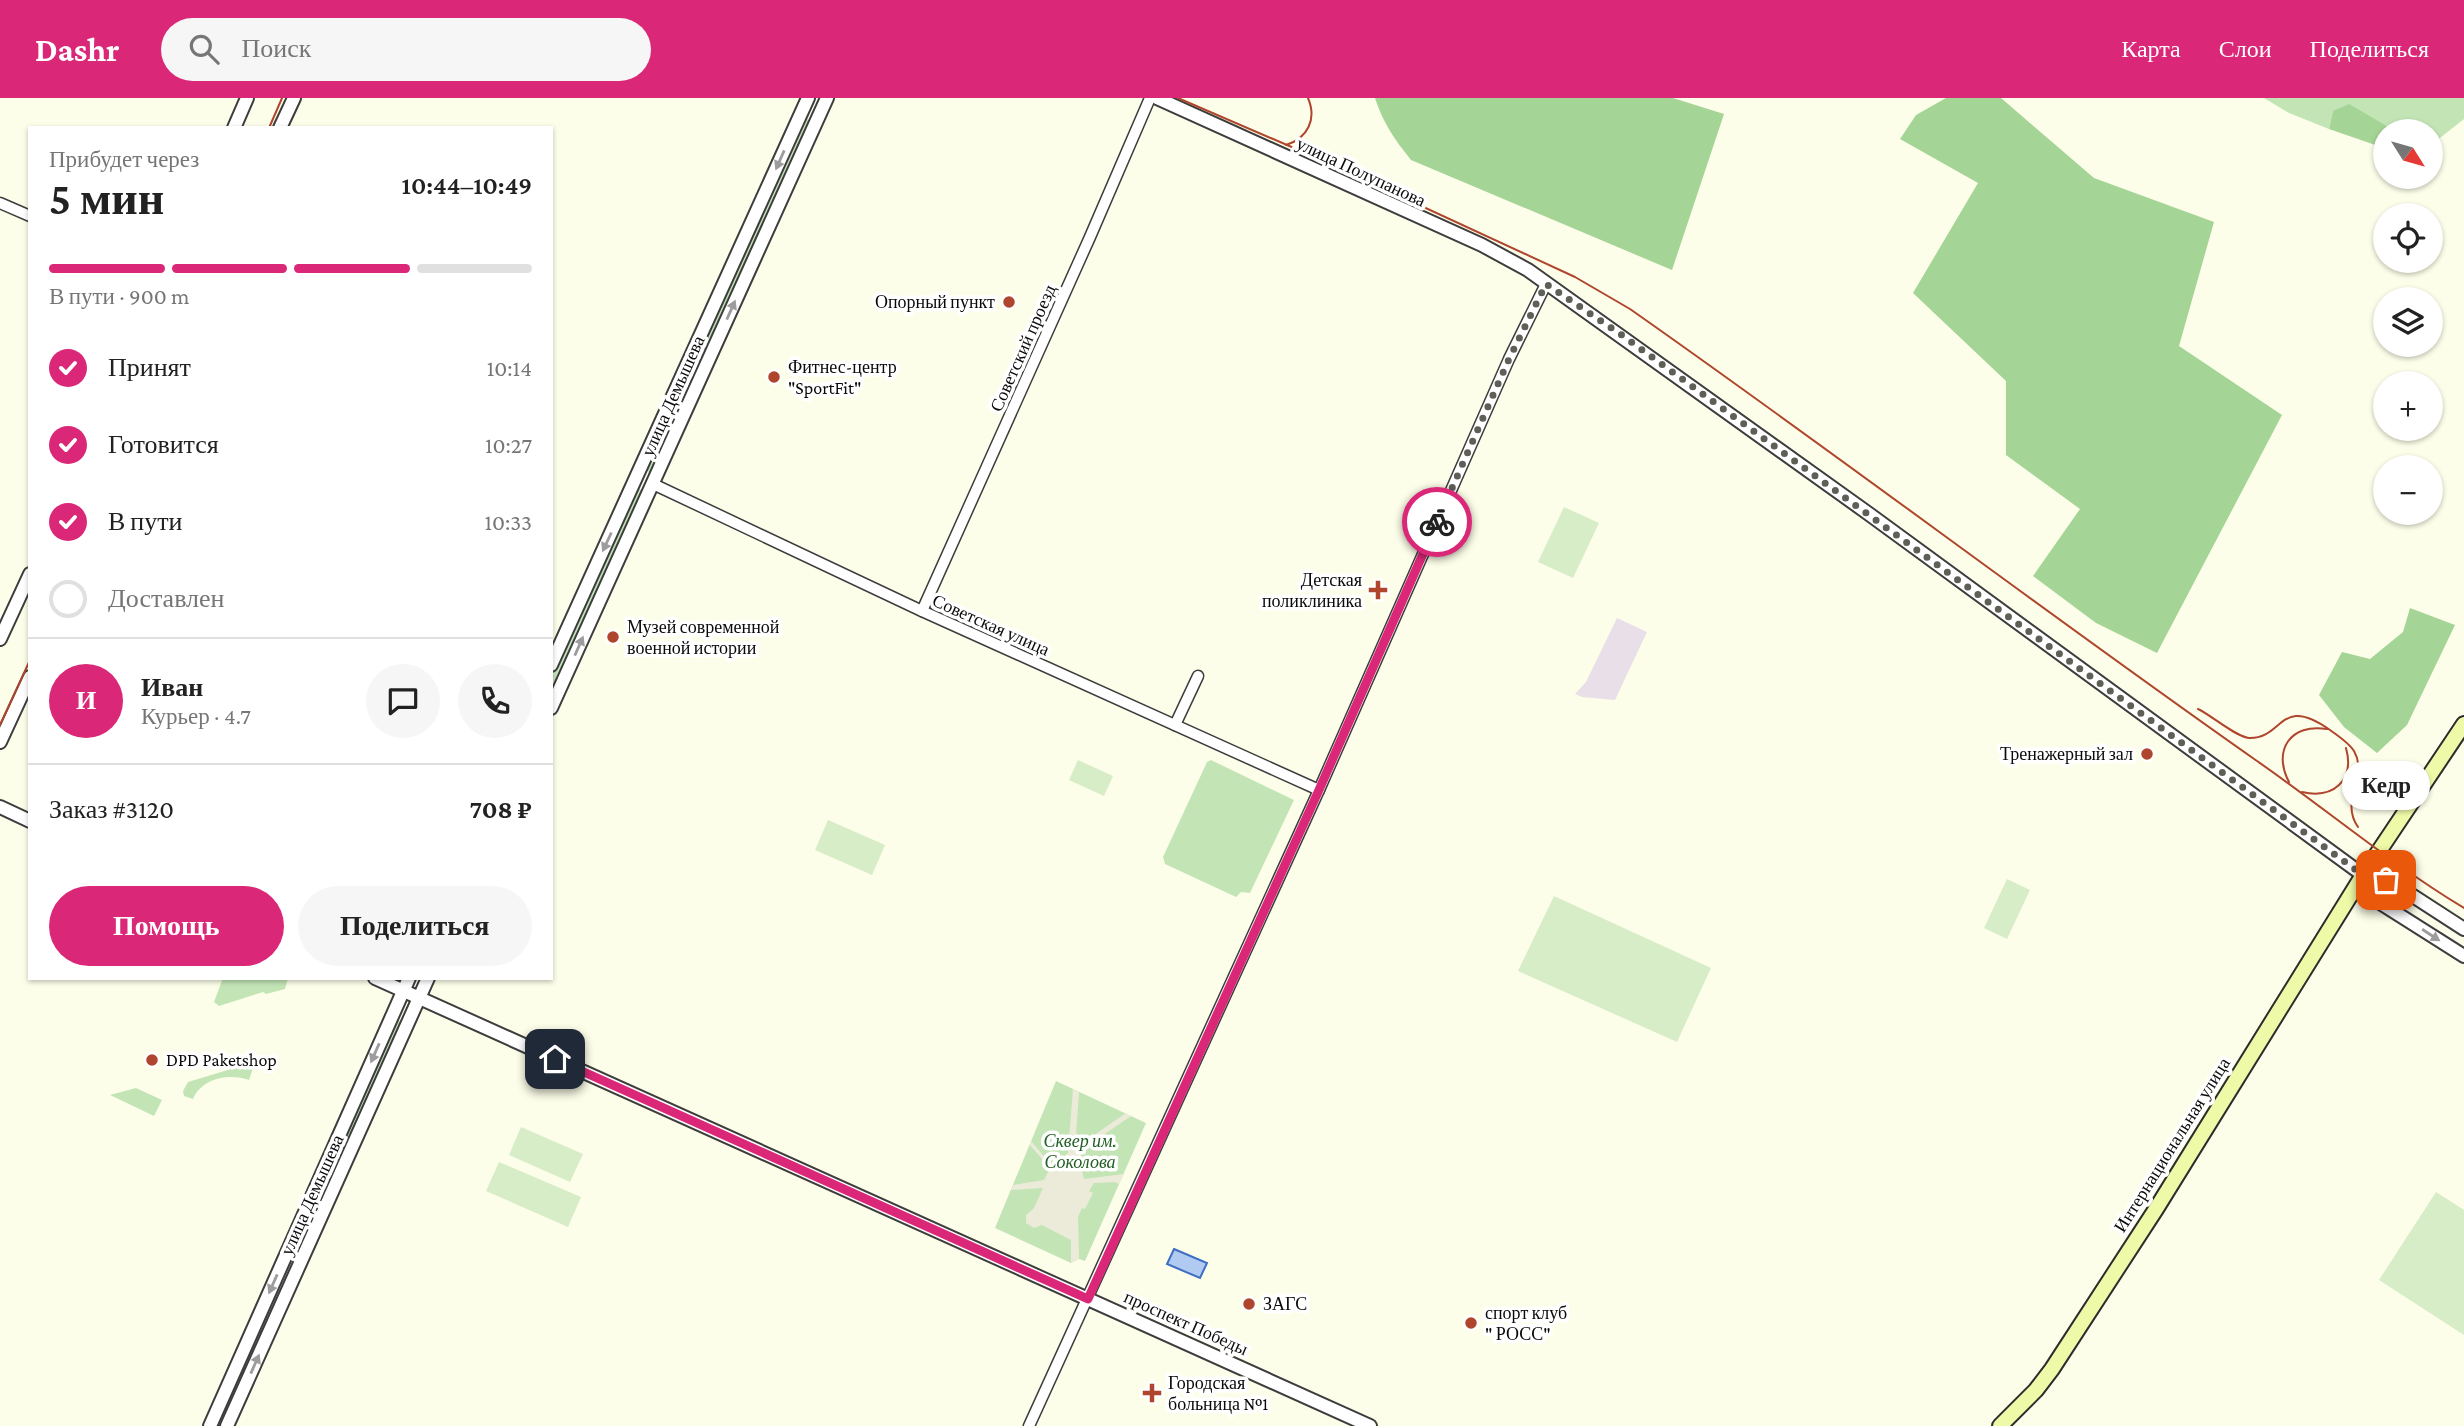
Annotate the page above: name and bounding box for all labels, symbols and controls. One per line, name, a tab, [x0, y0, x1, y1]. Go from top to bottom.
search box	[161, 18, 651, 81]
icon: search	[185, 30, 223, 68]
text: Dashr	[35, 31, 119, 68]
text: Поиск	[241, 34, 311, 63]
text: Карта	[2121, 35, 2181, 62]
text: Слои	[2219, 35, 2272, 62]
text: Поделиться	[2310, 35, 2429, 62]
north arrow	[2373, 119, 2443, 189]
map controls	[2373, 119, 2443, 525]
street label: улица Полупанова	[1293, 133, 1429, 211]
text: Прибудет через	[49, 146, 199, 172]
one-way arrow	[774, 150, 786, 170]
text: 10:44–10:49	[402, 171, 532, 200]
text: 5 мин	[49, 173, 164, 224]
button: locate	[2373, 203, 2443, 273]
street label: Советский проезд	[986, 281, 1060, 415]
text: В пути · 900 m	[49, 283, 189, 309]
button: layers	[2373, 287, 2443, 357]
place label: Опорный пункт	[875, 292, 995, 312]
marker: Опорный пункт	[1001, 294, 1017, 310]
one-way arrow	[725, 300, 736, 320]
street label: улица Демышева	[637, 333, 709, 459]
icon: check	[49, 349, 87, 387]
text: Принят	[108, 353, 191, 382]
text: 10:14	[487, 355, 532, 381]
place label: Фитнес-центр "SportFit"	[788, 357, 897, 398]
marker: Фитнес-центр "SportFit"	[766, 369, 782, 385]
button: +	[2373, 371, 2443, 441]
icon: check	[49, 426, 87, 464]
text: Готовится	[108, 430, 219, 459]
text: 10:27	[485, 432, 532, 458]
button: −	[2373, 455, 2443, 525]
courier	[1402, 487, 1472, 557]
icon: check	[49, 503, 87, 541]
icon: bike	[1418, 503, 1456, 541]
text: В пути	[108, 507, 182, 536]
text: 10:33	[484, 509, 532, 535]
one-way arrow	[601, 532, 613, 552]
place label: Детская поликлиника	[1262, 570, 1362, 611]
marker: Детская поликлиника	[1368, 580, 1388, 600]
text: Доставлен	[108, 584, 225, 613]
street label: Советская улица	[929, 590, 1053, 660]
place label: Музей современной военной истории	[627, 617, 780, 658]
marker: Музей современной военной истории	[605, 629, 621, 645]
one-way arrow	[574, 636, 585, 656]
button: chat	[366, 664, 440, 738]
button: phone	[458, 664, 532, 738]
text: Иван	[141, 673, 203, 702]
text: И	[76, 686, 96, 715]
text: Курьер · 4.7	[141, 703, 251, 729]
place label: Тренажерный зал	[2000, 744, 2133, 764]
marker: Тренажерный зал	[2139, 746, 2155, 762]
callout: Кедр	[2342, 761, 2430, 810]
text: Кедр	[2361, 772, 2411, 798]
text: Заказ #3120	[49, 795, 174, 824]
text: 708 ₽	[469, 795, 532, 824]
pin	[2356, 850, 2416, 910]
icon: bag	[2367, 861, 2405, 899]
button: Помощь	[49, 886, 284, 966]
button: Поделиться	[298, 886, 532, 966]
one-way arrow	[2421, 928, 2441, 941]
pin	[525, 1029, 585, 1089]
icon: home	[536, 1040, 574, 1078]
one-way arrow	[369, 1043, 381, 1063]
place label: DPD Paketshop	[166, 1050, 277, 1070]
marker: DPD Paketshop	[144, 1052, 160, 1068]
street label: Интернациональная улица	[2110, 1054, 2234, 1236]
park label: Сквер им. Соколова	[1043, 1131, 1117, 1172]
street label: улица Демышева	[276, 1132, 348, 1258]
one-way arrow	[267, 1273, 278, 1294]
street label: проспект Победы	[1121, 1287, 1251, 1359]
place label: ЗАГС	[1263, 1294, 1307, 1314]
marker: ЗАГС	[1241, 1296, 1257, 1312]
place label: спорт клуб " РОСС"	[1485, 1303, 1567, 1344]
marker: спорт клуб " РОСС"	[1463, 1315, 1479, 1331]
one-way arrow	[250, 1353, 261, 1374]
place label: Городская больница №1	[1168, 1373, 1268, 1414]
marker: Городская больница №1	[1142, 1383, 1162, 1403]

